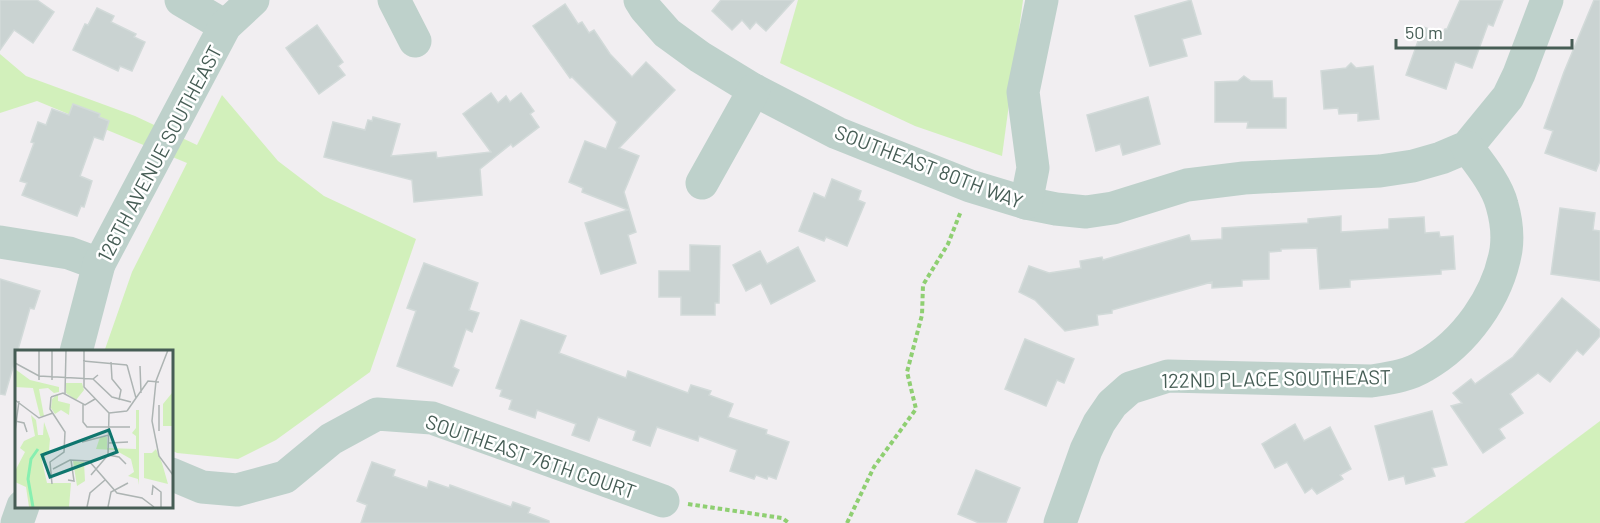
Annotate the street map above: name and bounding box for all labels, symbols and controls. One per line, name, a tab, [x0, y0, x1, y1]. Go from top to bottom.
scale bar	[1396, 12, 1572, 50]
text: 50 m	[1405, 21, 1443, 43]
street label: 126TH AVENUE SOUTHEAST	[92, 41, 226, 265]
street label: SOUTHEAST 80TH WAY	[832, 119, 1026, 213]
inset map	[15, 350, 172, 508]
street label: 122ND PLACE SOUTHEAST	[1161, 364, 1391, 392]
street label: SOUTHEAST 76TH COURT	[423, 409, 639, 503]

